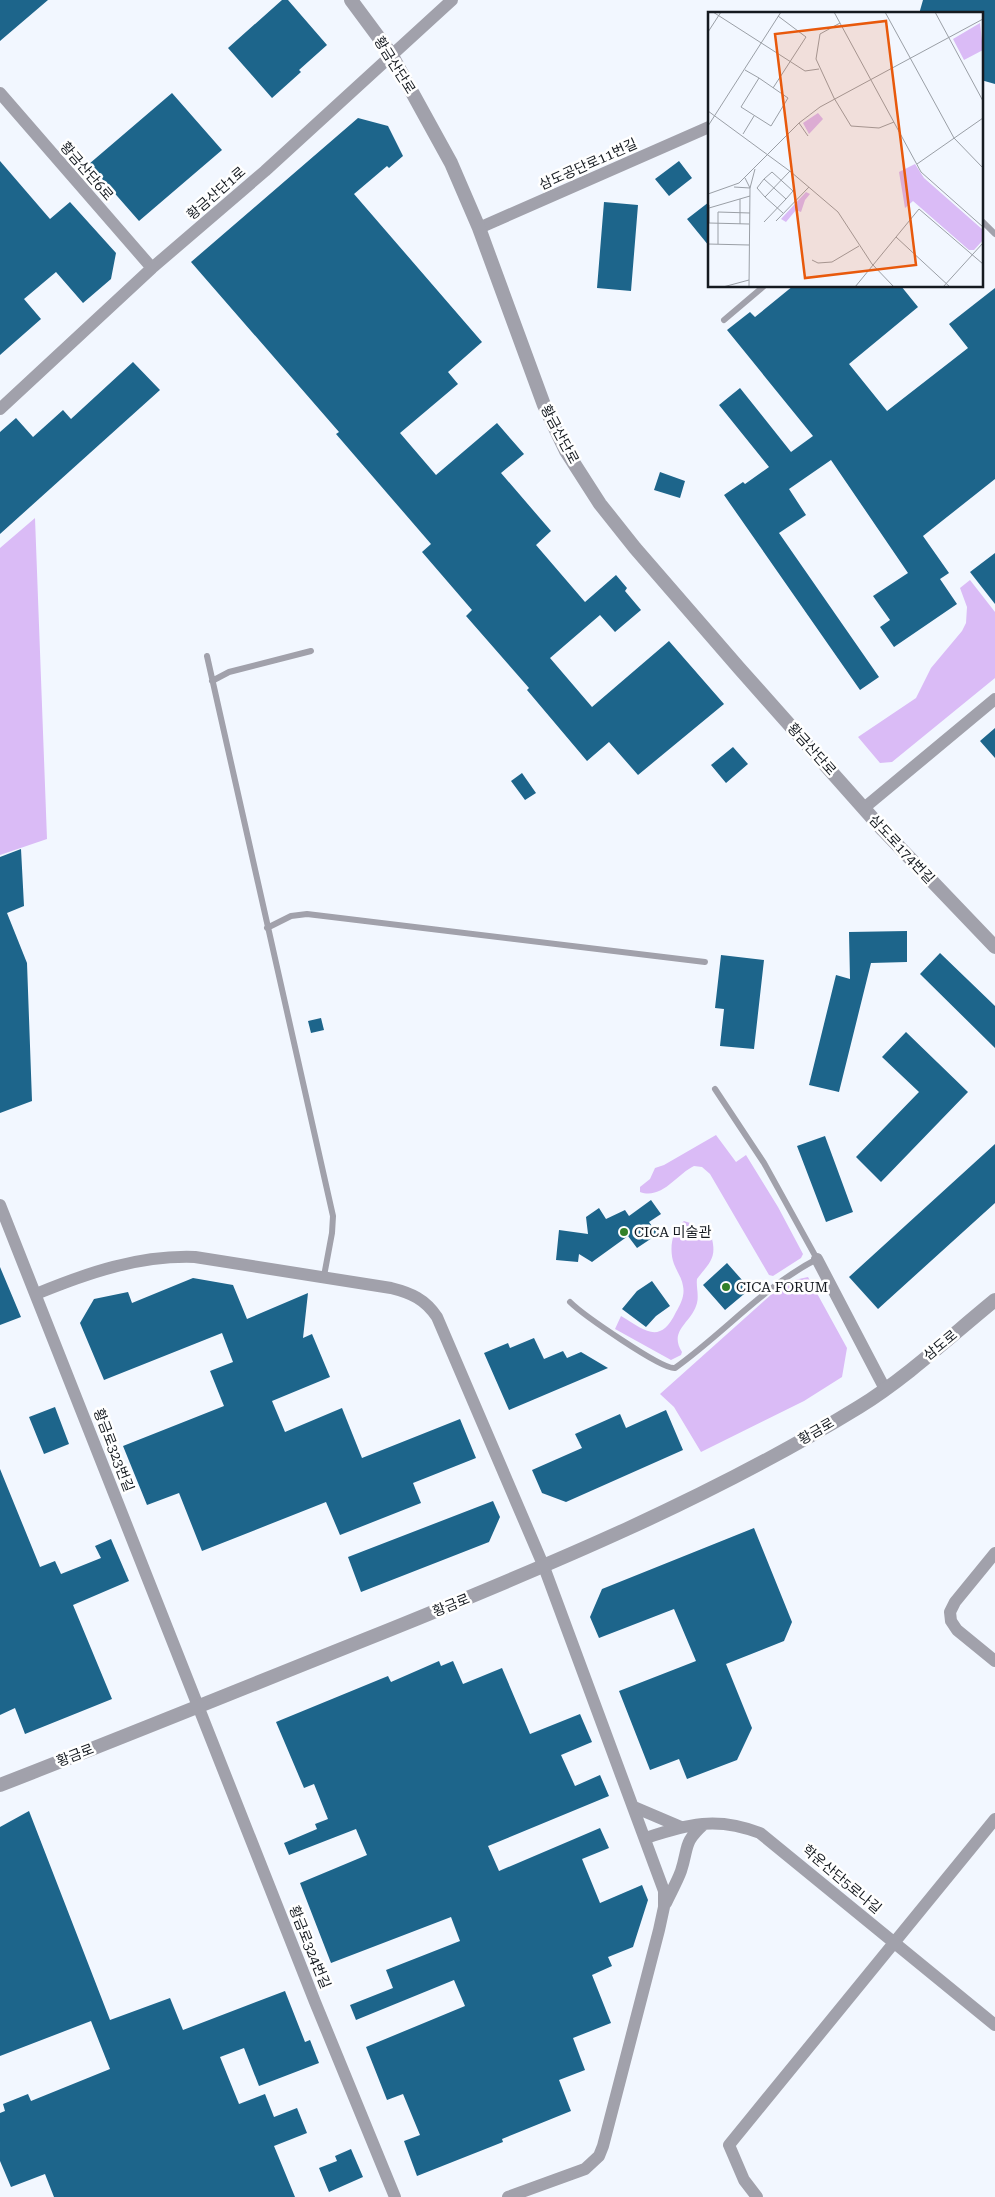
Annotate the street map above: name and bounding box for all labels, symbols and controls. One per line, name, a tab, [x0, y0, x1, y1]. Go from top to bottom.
inset map	[708, 12, 982, 288]
street label: 황금산단로	[371, 33, 419, 97]
street label: 삼도공단로11번길	[536, 135, 640, 193]
street label: 황금산단6로	[57, 138, 117, 204]
street label: 황금산단1로	[183, 163, 249, 223]
street label: 황금산단로	[538, 402, 582, 466]
street label: 황금산단로	[785, 720, 840, 778]
street label: 삼도로174번길	[866, 811, 938, 887]
place label: CICA 미술관	[634, 1224, 711, 1240]
marker: CICA 미술관	[618, 1226, 630, 1238]
place label: CICA FORUM	[736, 1279, 828, 1295]
marker: CICA FORUM	[720, 1281, 732, 1293]
street label: 삼도로	[920, 1327, 960, 1363]
street label: 황금로323번길	[91, 1406, 137, 1494]
street label: 황금로	[795, 1414, 837, 1448]
street label: 황금로	[430, 1590, 472, 1620]
street label: 황금로	[54, 1741, 96, 1769]
street label: 학운산단5로나길	[799, 1841, 885, 1917]
street label: 황금로324번길	[286, 1903, 334, 1991]

